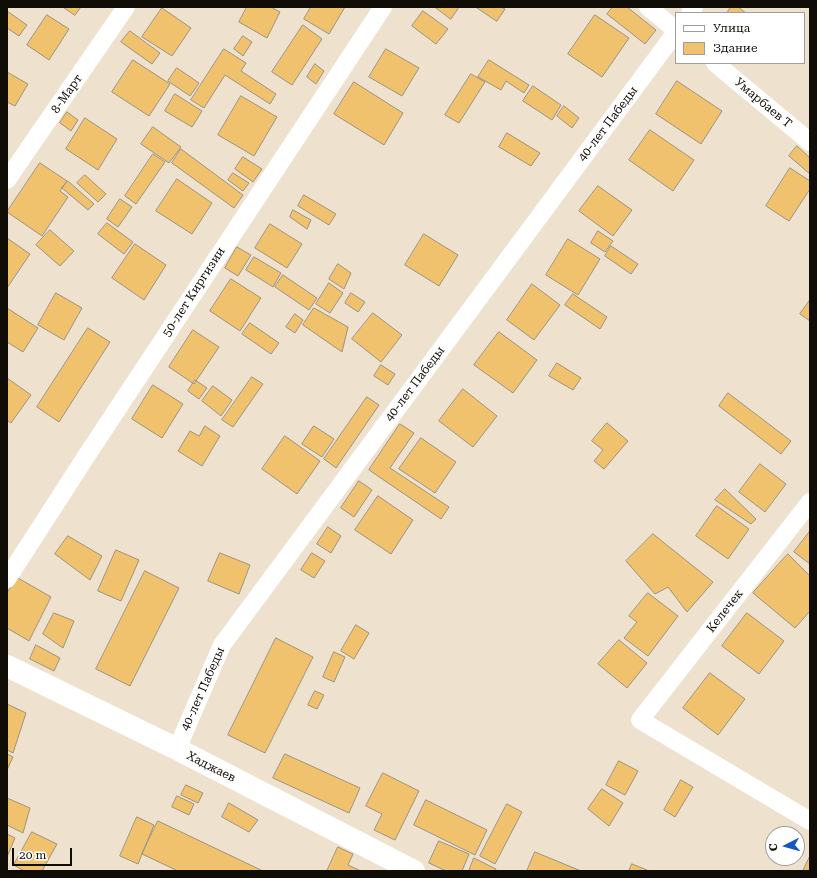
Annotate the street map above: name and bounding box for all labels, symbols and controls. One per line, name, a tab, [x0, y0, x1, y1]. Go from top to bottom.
legend	[675, 12, 805, 64]
text: Улица	[713, 21, 750, 35]
text: Здание	[713, 41, 757, 55]
street label: 8-Март	[48, 72, 86, 116]
street label: Умарбаев Т	[732, 75, 794, 131]
street label: 40-лет Пабеды	[575, 84, 641, 164]
street label: 50-лет Киргизии	[160, 245, 228, 339]
street label: 40-лет Пабеды	[382, 344, 448, 424]
street label: Келечек	[704, 587, 746, 635]
street label: 40-лет Пабеды	[178, 645, 228, 733]
street label: Хаджаев	[184, 748, 238, 786]
north arrow	[765, 826, 805, 866]
scale bar	[14, 840, 74, 866]
text: С	[767, 843, 780, 852]
text: 20 m	[19, 848, 46, 862]

